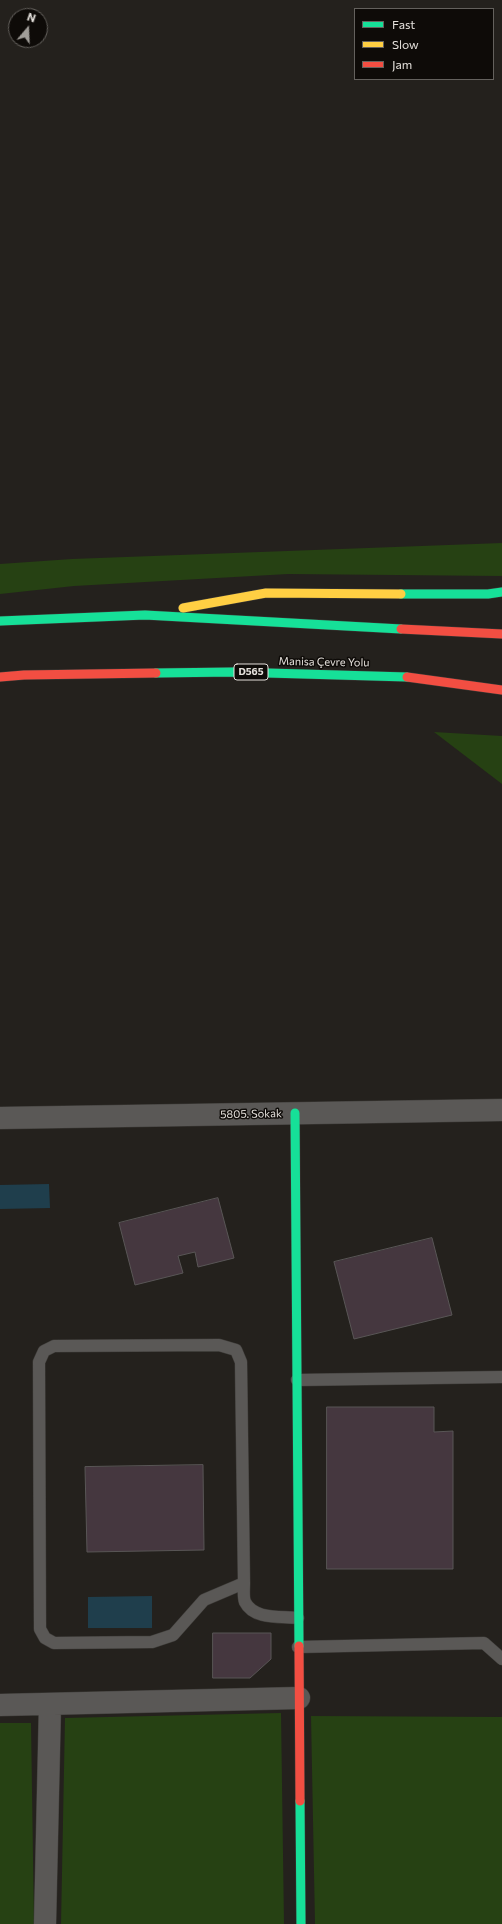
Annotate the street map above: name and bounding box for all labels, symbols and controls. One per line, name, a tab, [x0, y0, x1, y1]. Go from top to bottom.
north arrow	[8, 8, 48, 48]
legend	[354, 8, 494, 80]
text: N	[26, 10, 38, 25]
text: Fast	[392, 17, 415, 31]
text: Slow	[392, 37, 419, 51]
text: Jam	[392, 57, 412, 71]
street label: Manisa Çevre Yolu	[278, 655, 370, 669]
road number: D565	[234, 664, 268, 680]
street label: 5805. Sokak	[220, 1107, 282, 1121]

